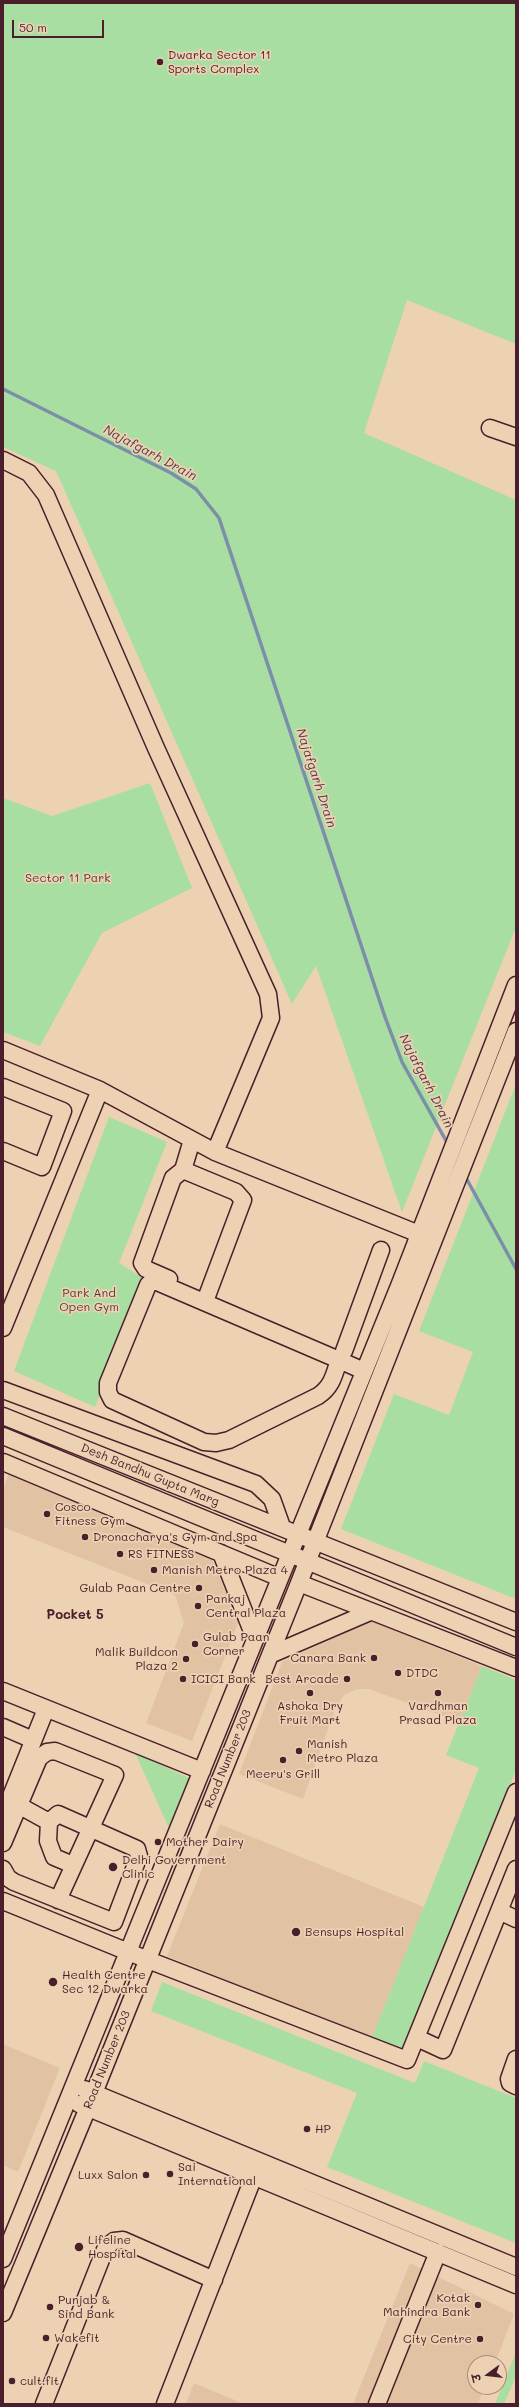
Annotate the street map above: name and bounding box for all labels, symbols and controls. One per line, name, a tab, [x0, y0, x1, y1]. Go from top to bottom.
scale bar	[14, 12, 106, 38]
text: 50 m	[19, 19, 47, 35]
place label: Dwarka Sector 11 Sports Complex	[168, 48, 271, 76]
marker: Dwarka Sector 11 Sports Complex	[155, 57, 165, 67]
water label: Najafgarh Drain	[101, 422, 199, 484]
water label: Najafgarh Drain	[293, 726, 339, 830]
park label: Sector 11 Park	[25, 871, 111, 885]
water label: Najafgarh Drain	[396, 1031, 456, 1131]
park label: Park And Open Gym	[59, 1286, 119, 1314]
street label: Desh Bandhu Gupta Marg	[79, 1441, 221, 1509]
place label: Cosco Fitness Gym	[55, 1500, 125, 1528]
marker: Cosco Fitness Gym	[42, 1509, 52, 1519]
place label: Dronacharya's Gym and Spa	[93, 1530, 258, 1544]
marker: Dronacharya's Gym and Spa	[80, 1532, 90, 1542]
place label: RS FITNESS	[128, 1547, 194, 1561]
marker: RS FITNESS	[115, 1549, 125, 1559]
place label: Manish Metro Plaza 4	[162, 1563, 288, 1577]
marker: Manish Metro Plaza 4	[149, 1565, 159, 1575]
place label: Gulab Paan Centre	[79, 1581, 191, 1595]
marker: Gulab Paan Centre	[194, 1583, 204, 1593]
place label: Pankaj Central Plaza	[206, 1592, 286, 1620]
marker: Pankaj Central Plaza	[193, 1601, 203, 1611]
district label: Pocket 5	[46, 1607, 104, 1623]
place label: Gulab Paan Corner	[203, 1630, 269, 1658]
marker: Gulab Paan Corner	[190, 1639, 200, 1649]
place label: Malik Buildcon Plaza 2	[95, 1645, 178, 1673]
place label: Canara Bank	[291, 1651, 366, 1665]
marker: Canara Bank	[369, 1653, 379, 1663]
marker: Malik Buildcon Plaza 2	[181, 1654, 191, 1664]
place label: DTDC	[406, 1666, 438, 1680]
marker: DTDC	[393, 1668, 403, 1678]
place label: ICICI Bank	[191, 1672, 256, 1686]
place label: Best Arcade	[265, 1672, 339, 1686]
marker: ICICI Bank	[178, 1674, 188, 1684]
marker: Best Arcade	[342, 1674, 352, 1684]
marker: Ashoka Dry Fruit Mart	[305, 1688, 315, 1698]
marker: Vardhman Prasad Plaza	[433, 1688, 443, 1698]
place label: Ashoka Dry Fruit Mart	[277, 1699, 343, 1727]
place label: Vardhman Prasad Plaza	[399, 1699, 477, 1727]
street label: Road Number 203	[202, 1708, 254, 1810]
place label: Manish Metro Plaza	[307, 1737, 378, 1765]
marker: Manish Metro Plaza	[294, 1746, 304, 1756]
marker: Meeru's Grill	[278, 1755, 288, 1765]
place label: Meeru's Grill	[246, 1767, 320, 1781]
place label: Mother Dairy	[166, 1835, 244, 1849]
marker: Mother Dairy	[153, 1837, 163, 1847]
place label: Delhi Government Clinic	[122, 1853, 226, 1881]
marker: Delhi Government Clinic	[107, 1861, 119, 1873]
place label: Bensups Hospital	[305, 1925, 404, 1939]
marker: Bensups Hospital	[290, 1926, 302, 1938]
place label: Health Centre Sec 12 Dwarka	[62, 1968, 148, 1996]
marker: Health Centre Sec 12 Dwarka	[47, 1976, 59, 1988]
street label: Road Number 203	[81, 2009, 133, 2111]
place label: HP	[315, 2122, 331, 2136]
marker: HP	[302, 2124, 312, 2134]
place label: Sai International	[178, 2160, 256, 2188]
place label: Luxx Salon	[78, 2168, 138, 2182]
marker: Sai International	[165, 2169, 175, 2179]
marker: Luxx Salon	[141, 2170, 151, 2180]
place label: Lifeline Hospital	[88, 2233, 136, 2261]
marker: Lifeline Hospital	[73, 2241, 85, 2253]
place label: Kotak Mahindra Bank	[383, 2291, 470, 2319]
place label: Punjab & Sind Bank	[58, 2293, 114, 2321]
marker: Kotak Mahindra Bank	[473, 2300, 483, 2310]
marker: Punjab & Sind Bank	[45, 2302, 55, 2312]
place label: Wakefit	[54, 2331, 99, 2345]
place label: City Centre	[403, 2332, 472, 2346]
marker: Wakefit	[41, 2333, 51, 2343]
marker: City Centre	[475, 2334, 485, 2344]
north arrow	[467, 2355, 507, 2395]
text: उ	[468, 2373, 484, 2383]
place label: cult.fit	[20, 2374, 59, 2388]
marker: cult.fit	[7, 2376, 17, 2386]

